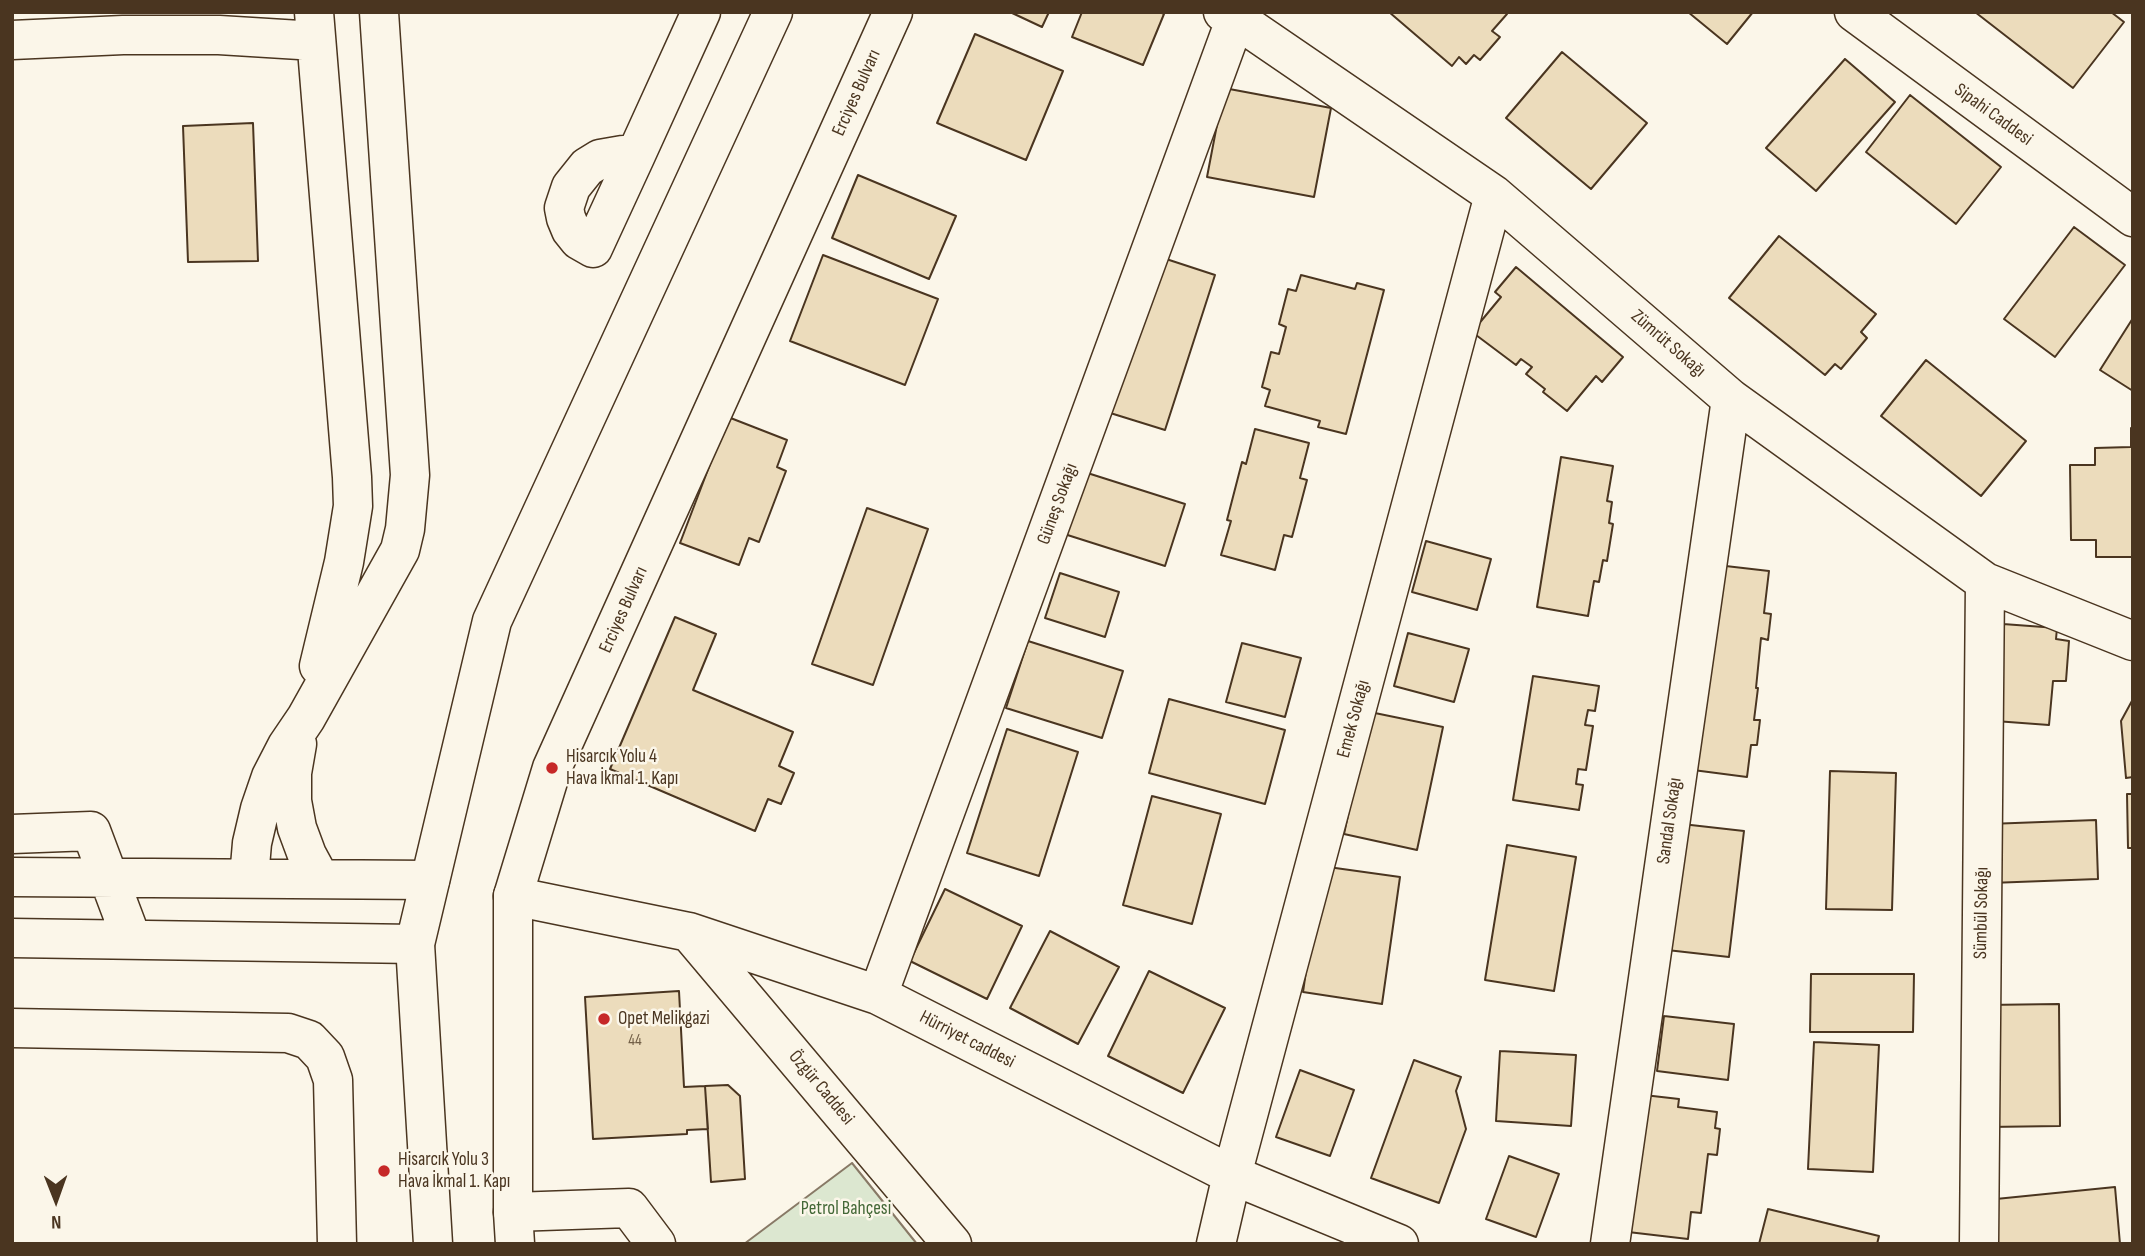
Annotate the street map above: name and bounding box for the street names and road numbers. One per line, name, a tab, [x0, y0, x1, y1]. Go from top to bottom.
street label: Erciyes Bulvarı	[828, 46, 886, 140]
street label: Sipahi Caddesi	[1949, 79, 2037, 151]
street label: Zümrüt Sokağı	[1626, 305, 1710, 383]
street label: Güneş Sokağı	[1033, 460, 1083, 548]
street label: Erciyes Bulvarı	[595, 563, 653, 657]
street label: Emek Sokağı	[1333, 678, 1375, 760]
street label: Sandal Sokağı	[1653, 776, 1687, 866]
street label: Sümbül Sokağı	[1970, 867, 1994, 959]
street label: Hürriyet caddesi	[915, 1006, 1019, 1074]
street label: Özgür Caddesi	[783, 1046, 859, 1130]

